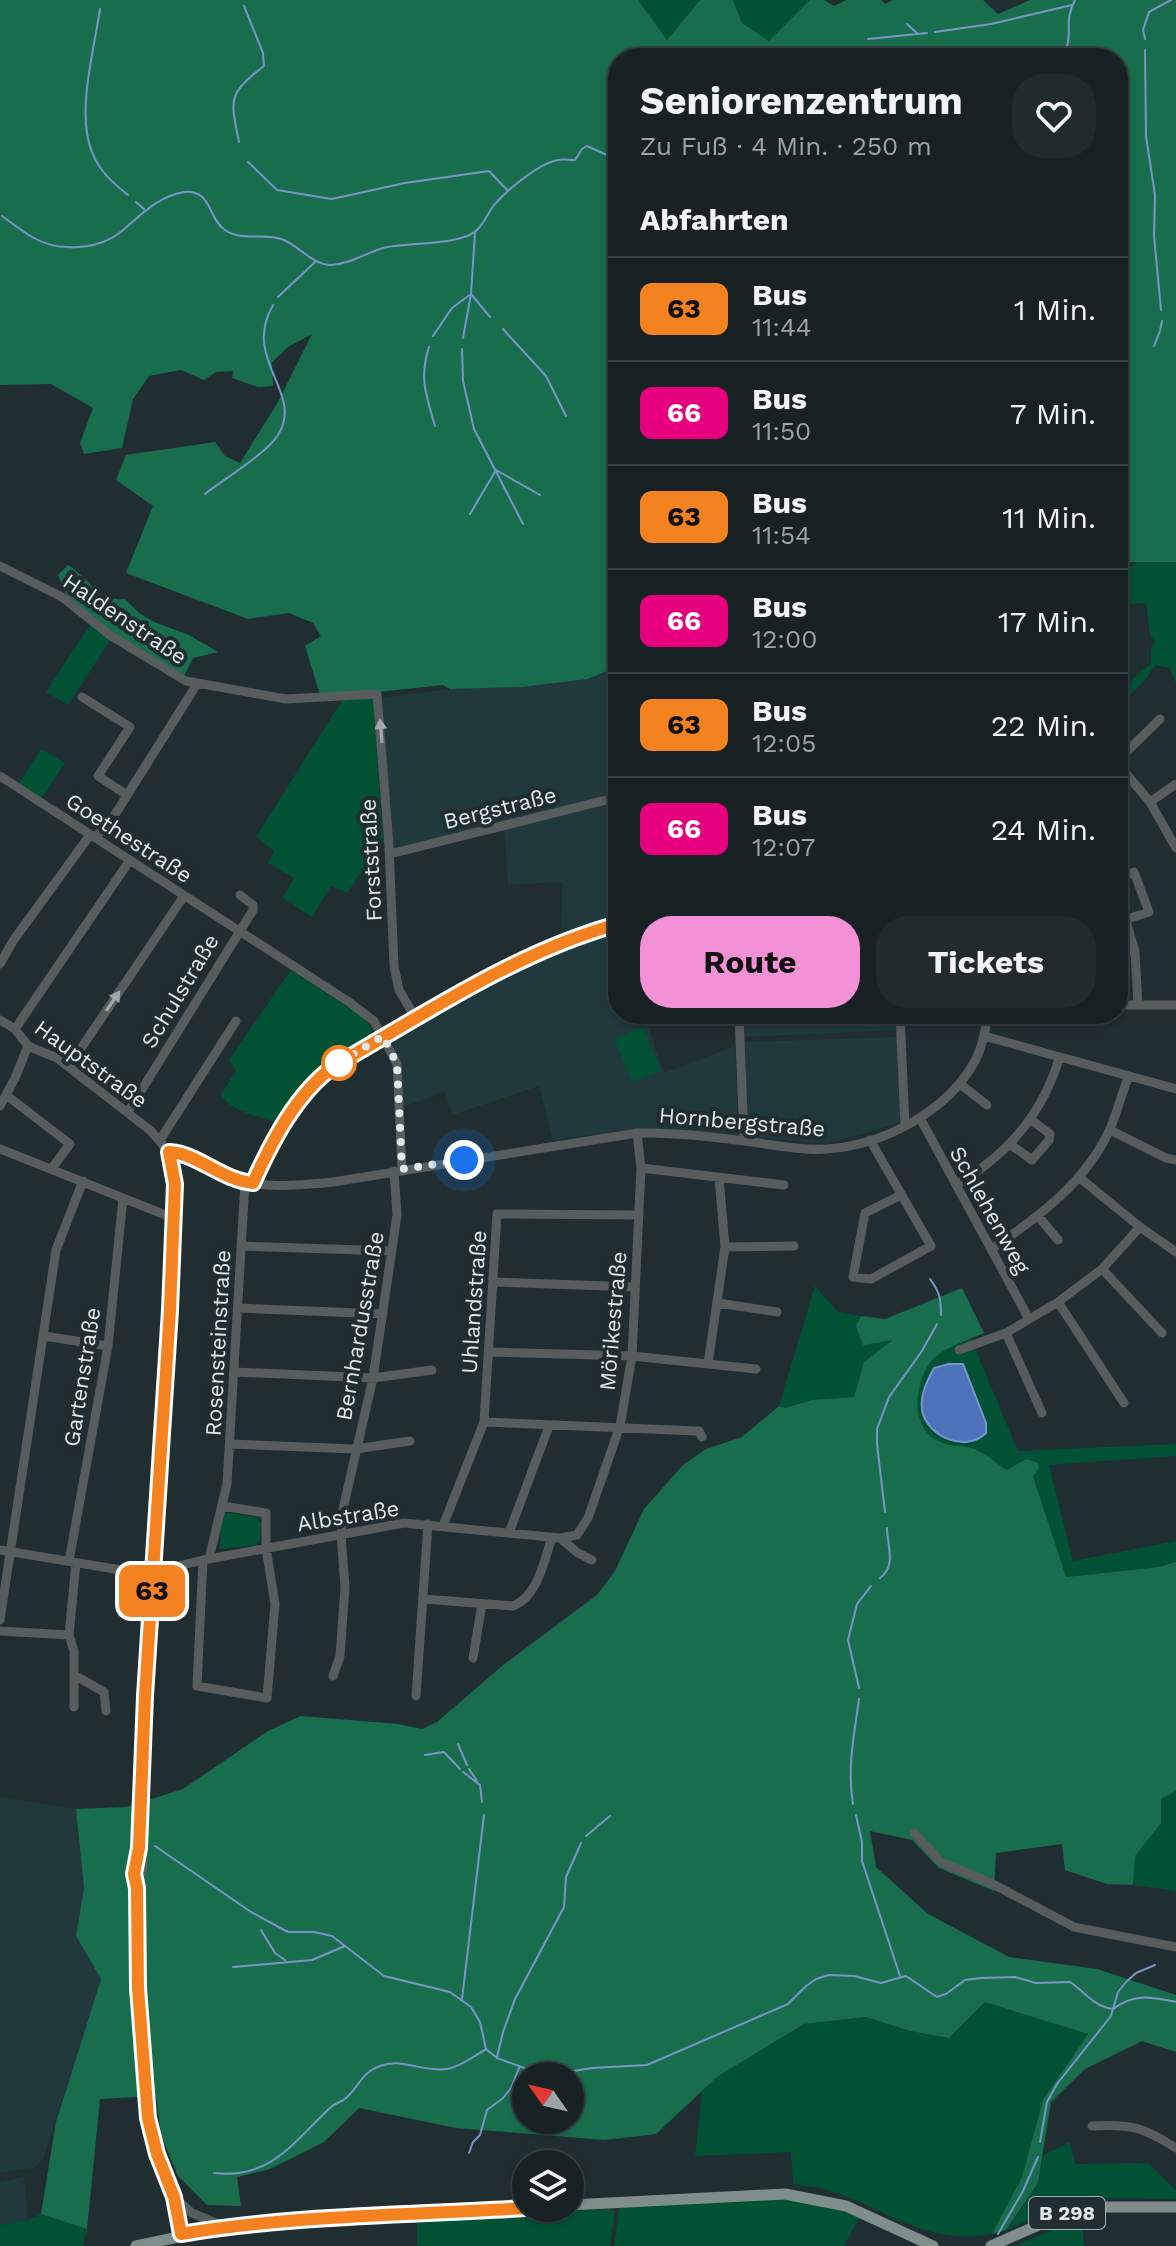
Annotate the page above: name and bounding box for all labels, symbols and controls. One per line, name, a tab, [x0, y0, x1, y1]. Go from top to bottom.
button: heart	[1012, 74, 1096, 158]
text: Seniorenzentrum	[640, 79, 963, 123]
text: Zu Fuß · 4 Min. · 250 m	[640, 131, 932, 161]
text: Abfahrten	[640, 202, 789, 237]
text: Bus	[752, 277, 807, 312]
text: 63	[667, 292, 701, 325]
text: 1 Min.	[1014, 292, 1096, 327]
text: 11:44	[752, 312, 812, 342]
text: Bus	[752, 381, 807, 416]
text: 66	[667, 396, 701, 429]
text: 7 Min.	[1010, 396, 1096, 431]
text: 11:50	[752, 416, 811, 446]
text: Bus	[752, 485, 807, 520]
text: 63	[667, 500, 701, 533]
text: 11 Min.	[1002, 500, 1096, 535]
text: 11:54	[752, 520, 811, 550]
street label: Haldenstraße	[59, 569, 191, 669]
text: Bus	[752, 589, 807, 624]
text: 66	[667, 604, 701, 637]
text: 17 Min.	[998, 604, 1096, 639]
text: 12:00	[752, 624, 817, 654]
text: Bus	[752, 693, 807, 728]
text: 63	[667, 708, 701, 741]
text: 22 Min.	[991, 708, 1096, 743]
one-way arrow	[374, 718, 387, 743]
text: 12:05	[752, 728, 816, 758]
street label: Bergstraße	[441, 782, 559, 834]
street label: Goethestraße	[61, 788, 197, 888]
text: Bus	[752, 797, 807, 832]
street label: Forststraße	[355, 798, 387, 922]
text: 66	[667, 812, 701, 845]
text: 24 Min.	[991, 812, 1096, 847]
text: 12:07	[752, 832, 815, 862]
button: Route	[640, 916, 860, 1008]
button: Tickets	[876, 916, 1096, 1008]
street label: Schulstraße	[136, 929, 224, 1053]
one-way arrow	[105, 991, 120, 1012]
street label: Hauptstraße	[30, 1015, 152, 1113]
unlabelled marker	[322, 1046, 356, 1080]
street label: Hornbergstraße	[658, 1102, 826, 1142]
your location	[444, 1140, 484, 1180]
street label: Schlehenweg	[945, 1142, 1035, 1278]
street label: Uhlandstraße	[457, 1229, 491, 1375]
street label: Bernhardusstraße	[331, 1230, 389, 1422]
street label: Rosensteinstraße	[201, 1249, 235, 1437]
street label: Mörikestraße	[594, 1250, 632, 1392]
street label: Gartenstraße	[59, 1306, 105, 1448]
street label: Albstraße	[295, 1496, 401, 1536]
line badge: 63	[116, 1565, 188, 1617]
text: 63	[135, 1574, 169, 1607]
north arrow	[512, 2062, 584, 2134]
map controls	[512, 2062, 584, 2222]
button: layers	[512, 2150, 584, 2222]
road number: B 298	[1029, 2197, 1105, 2229]

